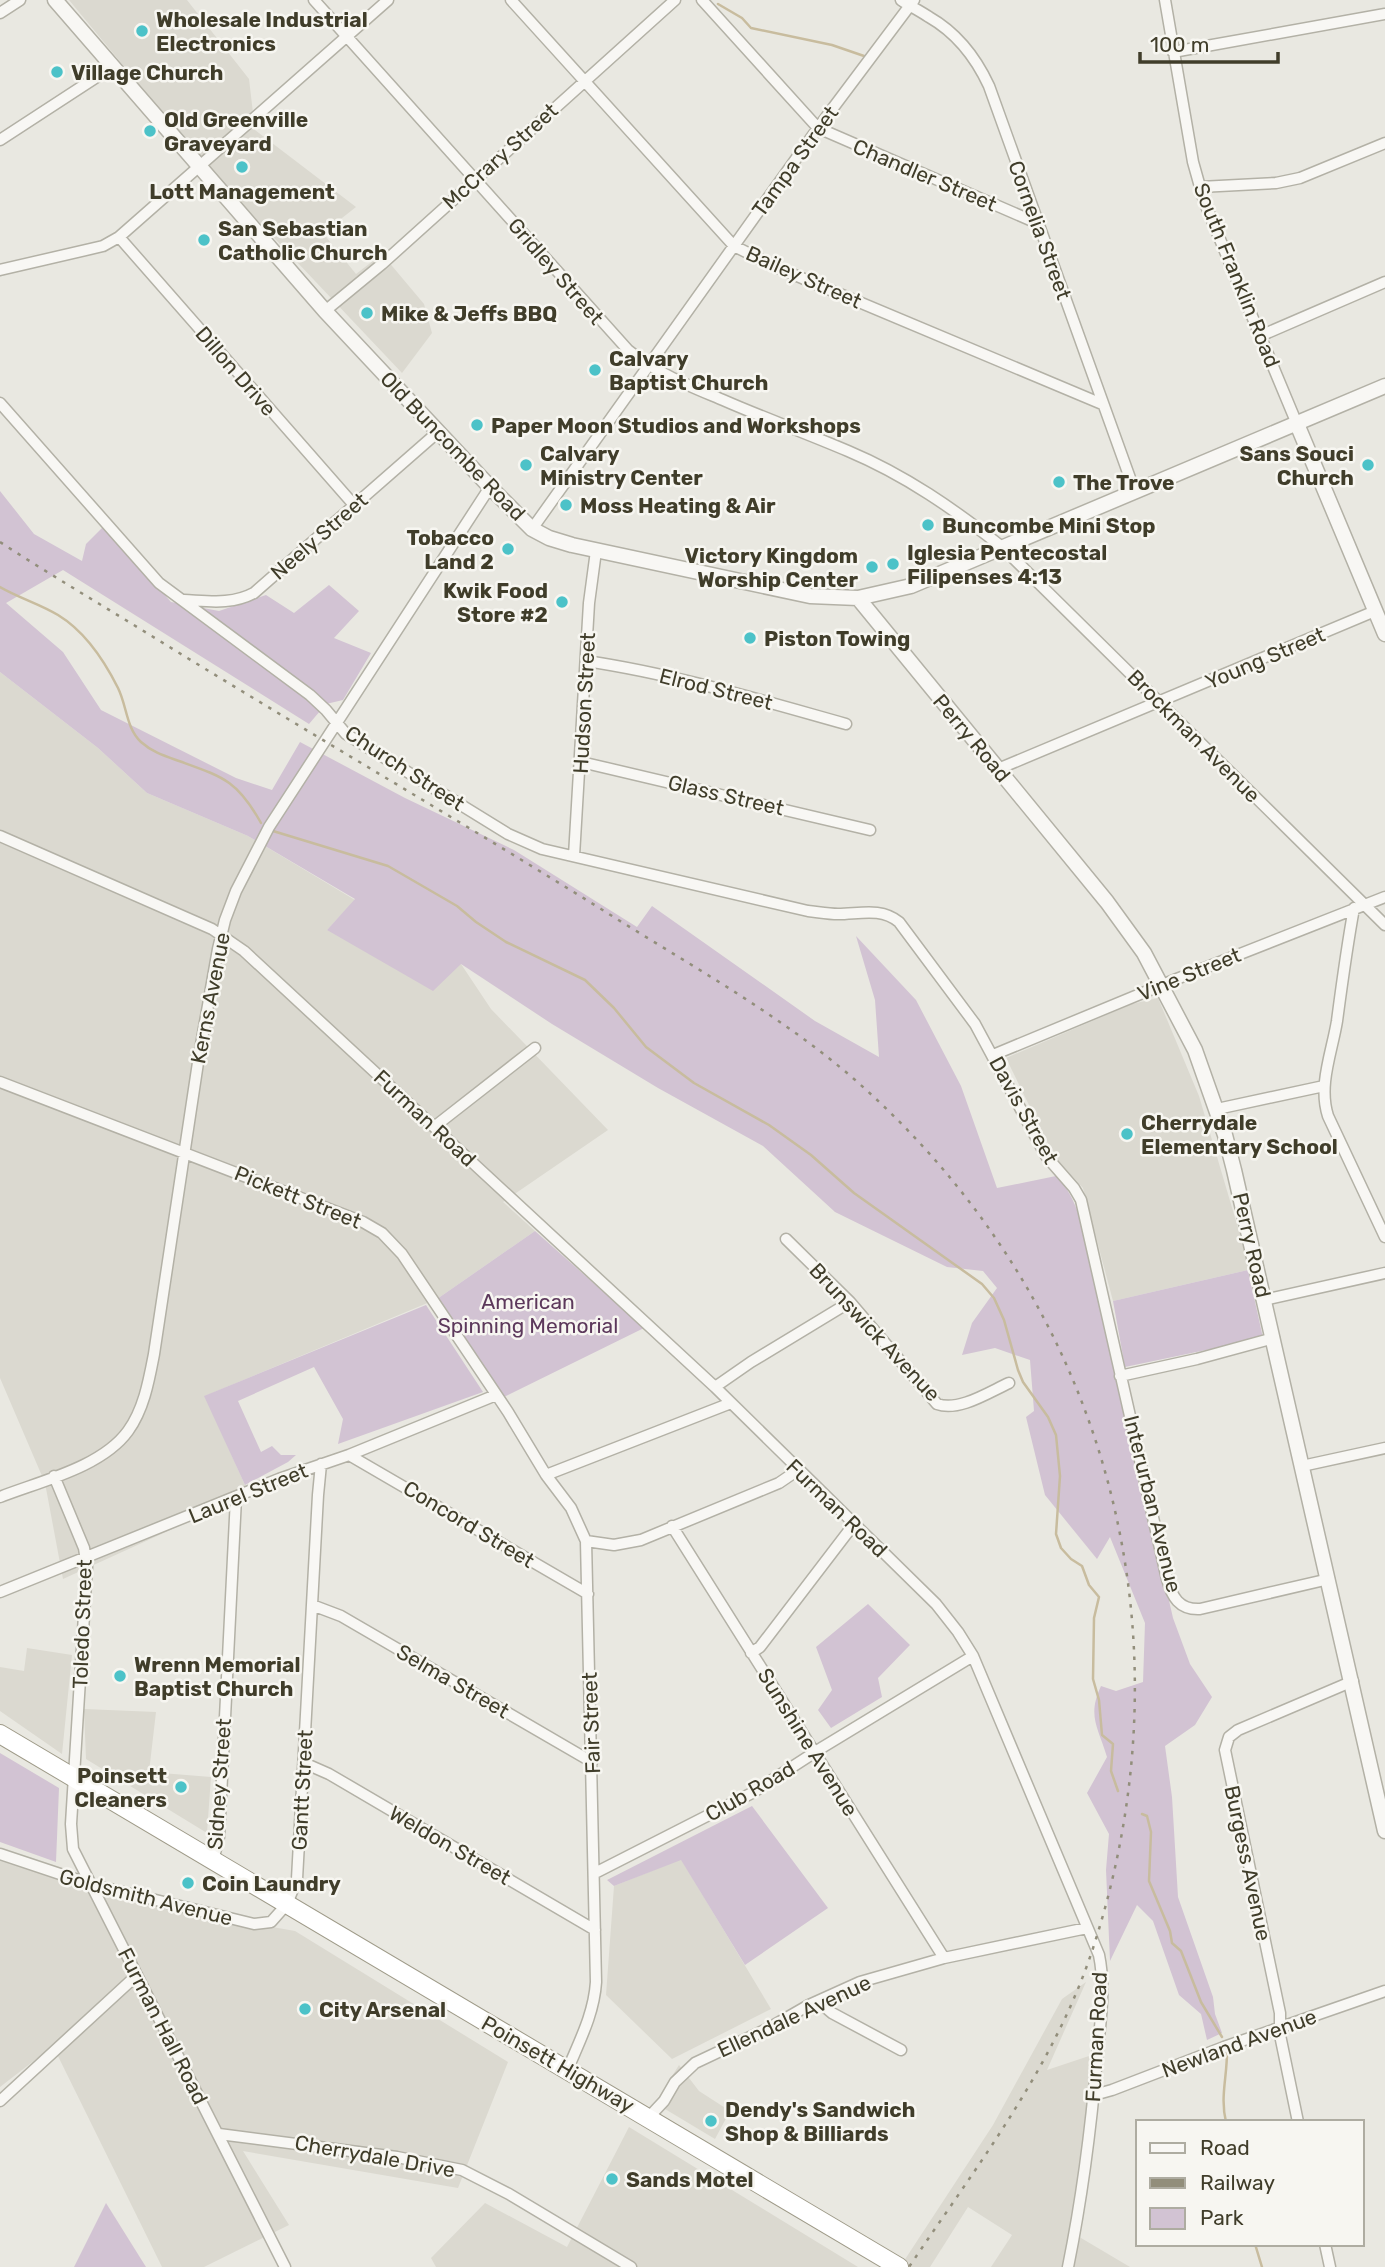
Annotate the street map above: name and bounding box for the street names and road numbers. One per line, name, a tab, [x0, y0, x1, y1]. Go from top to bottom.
street label: McCrary Street	[437, 98, 563, 214]
street label: Tampa Street	[747, 101, 843, 221]
street label: Chandler Street	[849, 133, 1001, 217]
street label: Cornelia Street	[1003, 157, 1077, 303]
street label: South Franklin Road	[1189, 179, 1285, 371]
street label: Gridley Street	[503, 213, 609, 329]
street label: Bailey Street	[742, 240, 866, 314]
street label: Dillon Drive	[190, 321, 282, 421]
street label: Old Buncombe Road	[375, 366, 531, 526]
street label: Neely Street	[265, 487, 373, 585]
street label: Young Street	[1201, 622, 1329, 694]
street label: Hudson Street	[568, 632, 600, 774]
street label: Elrod Street	[657, 663, 775, 715]
street label: Brockman Avenue	[1122, 664, 1266, 808]
street label: Perry Road	[928, 689, 1016, 787]
street label: Church Street	[341, 720, 469, 816]
street label: Glass Street	[666, 770, 786, 820]
street label: Kerns Avenue	[185, 930, 235, 1066]
street label: Vine Street	[1134, 942, 1244, 1006]
street label: Davis Street	[984, 1052, 1064, 1168]
street label: Furman Road	[369, 1064, 481, 1172]
street label: Pickett Street	[231, 1160, 365, 1234]
street label: Perry Road	[1228, 1190, 1276, 1300]
street label: Brunswick Avenue	[804, 1258, 946, 1406]
street label: Interurban Avenue	[1119, 1413, 1187, 1595]
street label: Furman Road	[781, 1454, 893, 1562]
street label: Laurel Street	[185, 1458, 311, 1528]
street label: Concord Street	[399, 1475, 539, 1573]
street label: Toledo Street	[67, 1559, 97, 1689]
street label: Selma Street	[392, 1639, 514, 1723]
street label: Sunshine Avenue	[752, 1663, 864, 1821]
street label: Fair Street	[577, 1672, 605, 1774]
street label: Sidney Street	[202, 1717, 236, 1851]
street label: Gantt Street	[286, 1729, 318, 1851]
street label: Club Road	[701, 1755, 799, 1827]
street label: Burgess Avenue	[1219, 1783, 1277, 1943]
street label: Weldon Street	[385, 1800, 515, 1890]
street label: Goldsmith Avenue	[57, 1863, 235, 1931]
street label: Furman Hall Road	[113, 1943, 213, 2109]
street label: Ellendale Avenue	[713, 1969, 875, 2063]
street label: Furman Road	[1080, 1971, 1112, 2103]
street label: Newland Avenue	[1158, 2003, 1320, 2083]
street label: Poinsett Highway	[477, 2010, 639, 2118]
street label: Cherrydale Drive	[293, 2130, 457, 2182]

